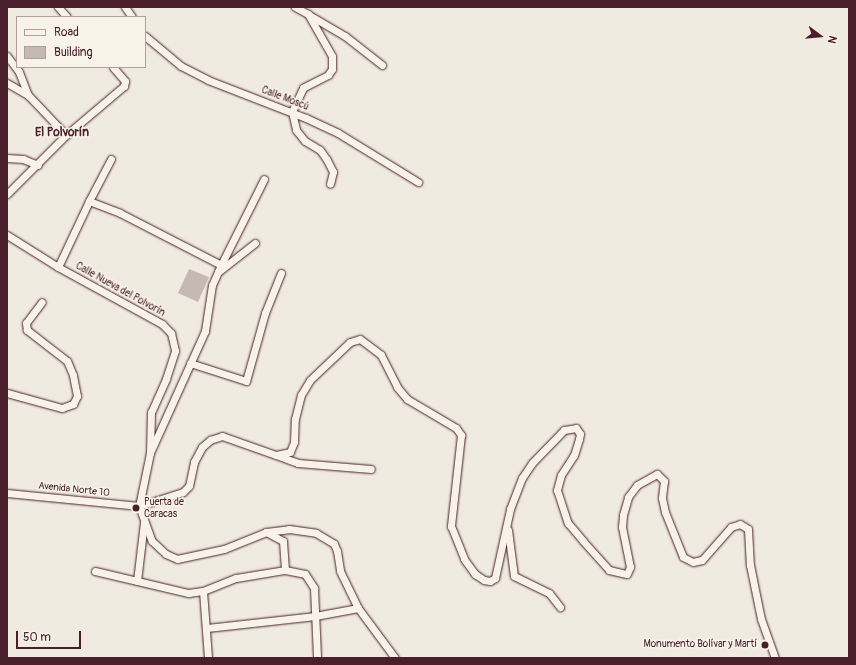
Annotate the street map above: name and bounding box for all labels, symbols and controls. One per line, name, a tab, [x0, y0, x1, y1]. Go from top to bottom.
legend	[16, 16, 146, 68]
north arrow	[800, 16, 840, 56]
text: Road	[54, 25, 79, 40]
text: N	[825, 34, 839, 45]
text: Building	[54, 45, 93, 60]
street label: Calle Moscú	[260, 84, 310, 114]
district label: El Polvorín	[35, 126, 89, 140]
street label: Calle Nueva del Polvorín	[73, 260, 167, 320]
street label: Avenida Norte 10	[38, 480, 110, 500]
place label: Puerta de Caracas	[144, 496, 184, 520]
marker: Puerta de Caracas	[131, 503, 141, 513]
scale bar	[18, 623, 83, 649]
text: 50 m	[23, 630, 51, 645]
place label: Monumento Bolívar y Martí	[644, 639, 757, 651]
marker: Monumento Bolívar y Martí	[760, 640, 770, 650]

